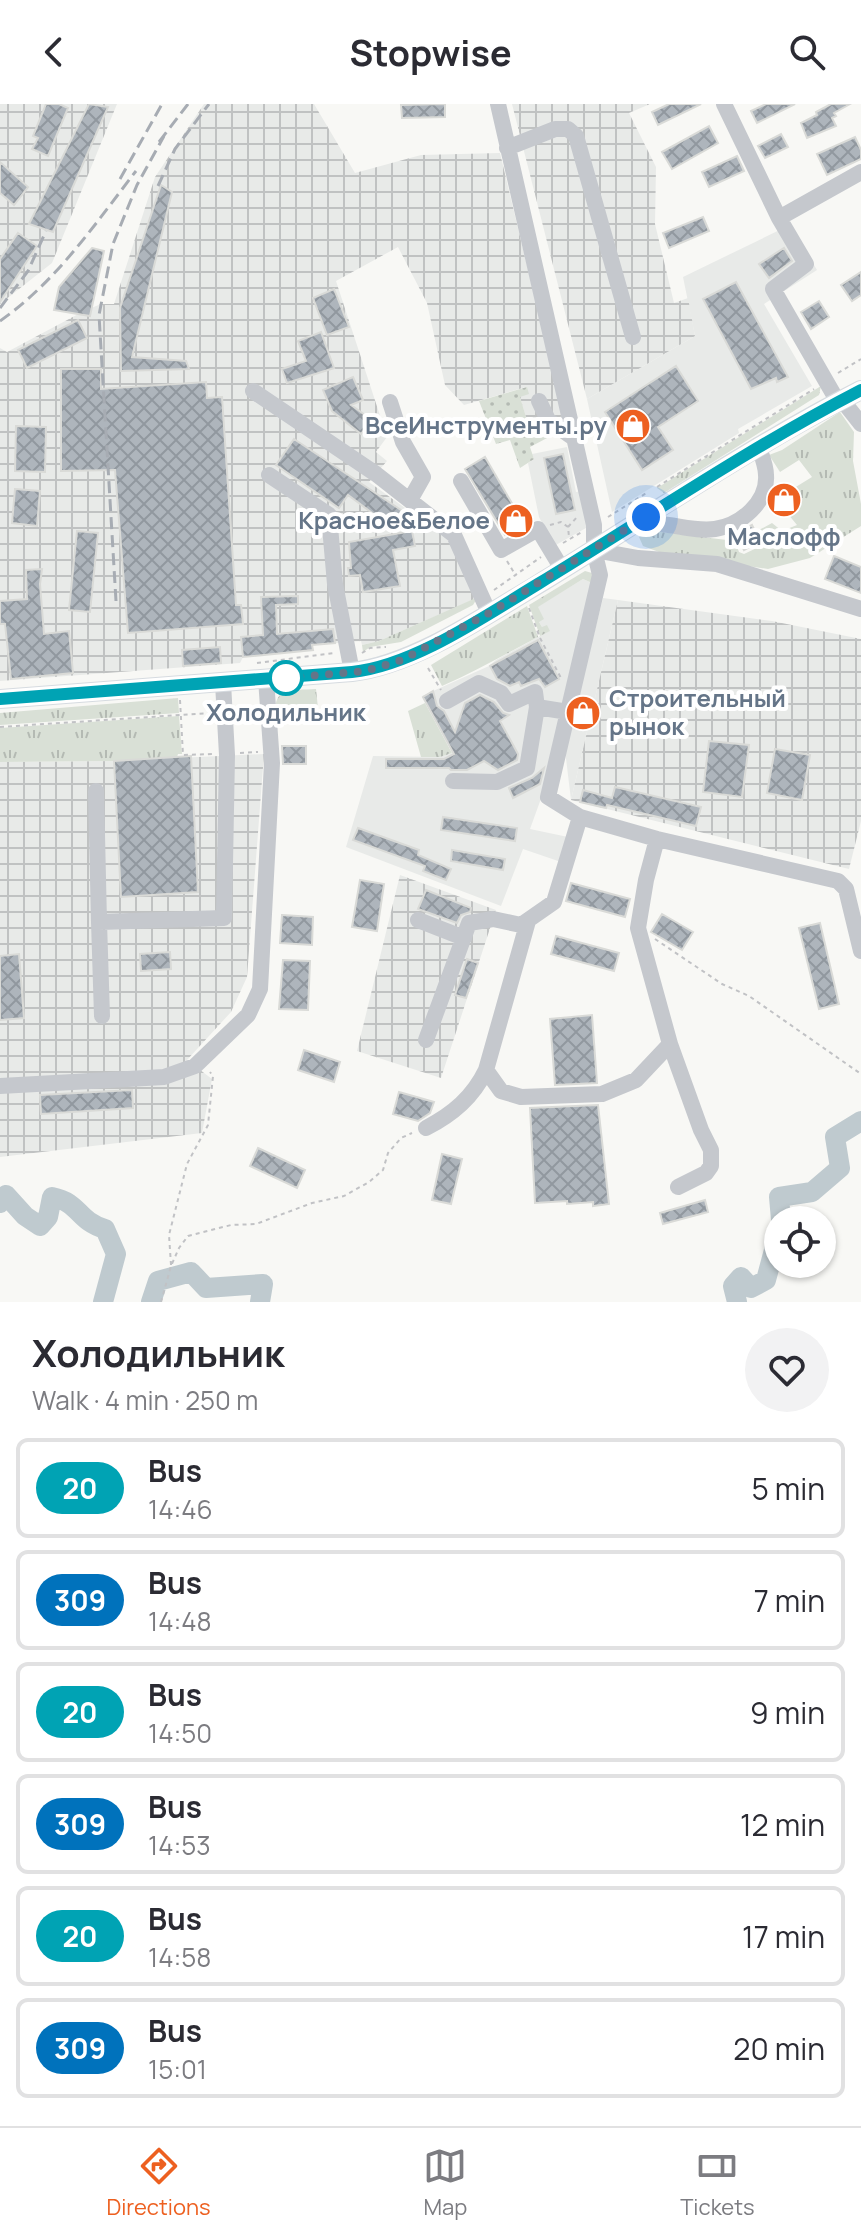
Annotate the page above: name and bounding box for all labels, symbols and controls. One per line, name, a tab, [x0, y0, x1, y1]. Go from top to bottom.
text: Stopwise	[349, 28, 512, 77]
icon: back	[32, 30, 76, 74]
icon: search	[785, 30, 829, 74]
shop icon: ВсеИнструменты.ру	[614, 407, 652, 445]
place label: ВсеИнструменты.ру	[365, 408, 608, 441]
shop icon: Маслофф	[765, 481, 803, 519]
your location	[626, 497, 666, 537]
shop icon: Красное&Белое	[497, 502, 535, 540]
place label: Красное&Белое	[298, 503, 490, 536]
place label: Маслофф	[727, 519, 841, 552]
marker: Холодильник	[269, 661, 303, 695]
place label: Строительный рынок	[609, 681, 786, 742]
shop icon: Строительный рынок	[564, 694, 602, 732]
place label: Холодильник	[206, 695, 367, 728]
map controls	[764, 1206, 836, 1278]
button: locate	[764, 1206, 836, 1278]
text: Холодильник	[32, 1326, 285, 1378]
button: heart	[745, 1328, 829, 1412]
text: Walk · 4 min · 250 m	[32, 1382, 258, 1418]
text: Bus	[148, 1450, 202, 1491]
text: 5 min	[751, 1468, 825, 1509]
text: 20	[62, 1469, 98, 1507]
text: 14:46	[148, 1491, 213, 1527]
text: Bus	[148, 1562, 202, 1603]
text: 7 min	[754, 1580, 825, 1621]
text: 309	[54, 1581, 106, 1619]
text: 14:48	[148, 1603, 212, 1639]
text: Bus	[148, 1674, 202, 1715]
text: 9 min	[750, 1692, 825, 1733]
text: 20	[62, 1693, 98, 1731]
text: 14:50	[148, 1715, 212, 1751]
text: Bus	[148, 1786, 202, 1827]
text: 12 min	[740, 1804, 825, 1845]
text: 309	[54, 1805, 106, 1843]
text: 14:53	[148, 1827, 211, 1863]
text: Bus	[148, 1898, 202, 1939]
text: 17 min	[742, 1916, 825, 1957]
text: 20	[62, 1917, 98, 1955]
text: 14:58	[148, 1939, 211, 1975]
text: Bus	[148, 2010, 202, 2051]
text: 20 min	[733, 2028, 825, 2069]
text: 309	[54, 2029, 106, 2067]
text: 15:01	[148, 2051, 207, 2087]
tab: Directions	[106, 2144, 211, 2222]
tab: Map	[423, 2144, 467, 2222]
tab: Tickets	[680, 2144, 755, 2222]

